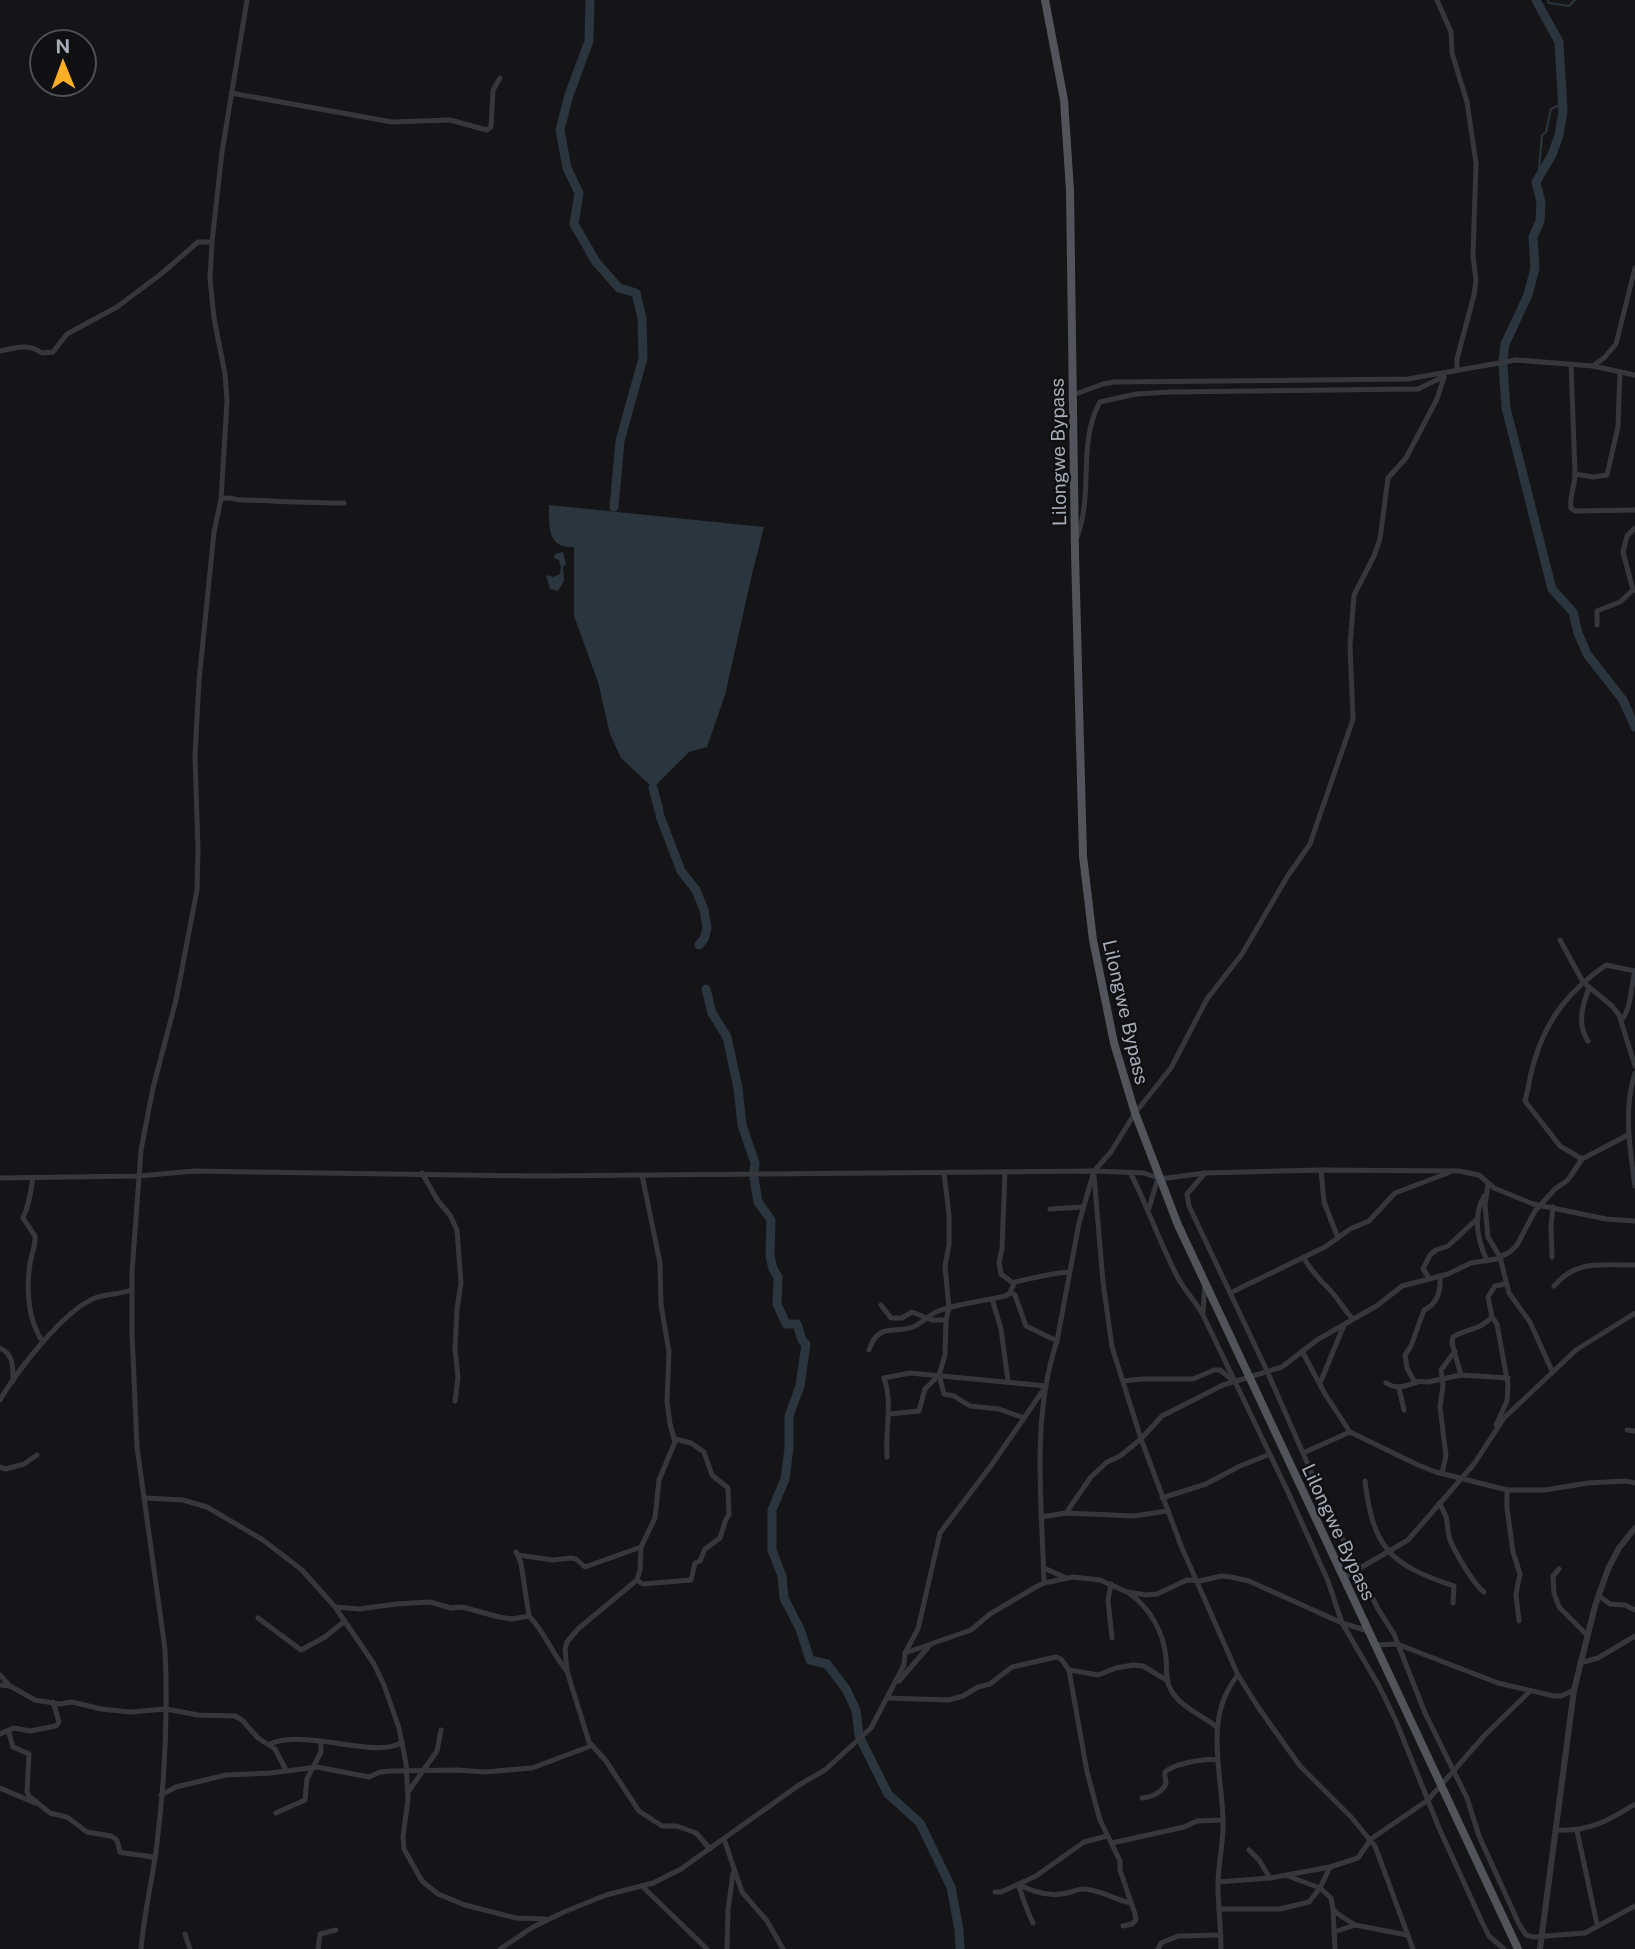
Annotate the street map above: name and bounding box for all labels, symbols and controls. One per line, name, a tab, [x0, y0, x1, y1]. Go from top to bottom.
north arrow	[28, 28, 98, 98]
text: N	[55, 35, 70, 57]
street label: Lilongwe Bypass	[1046, 378, 1070, 526]
street label: Lilongwe Bypass	[1099, 937, 1153, 1087]
street label: Lilongwe Bypass	[1298, 1460, 1380, 1604]

